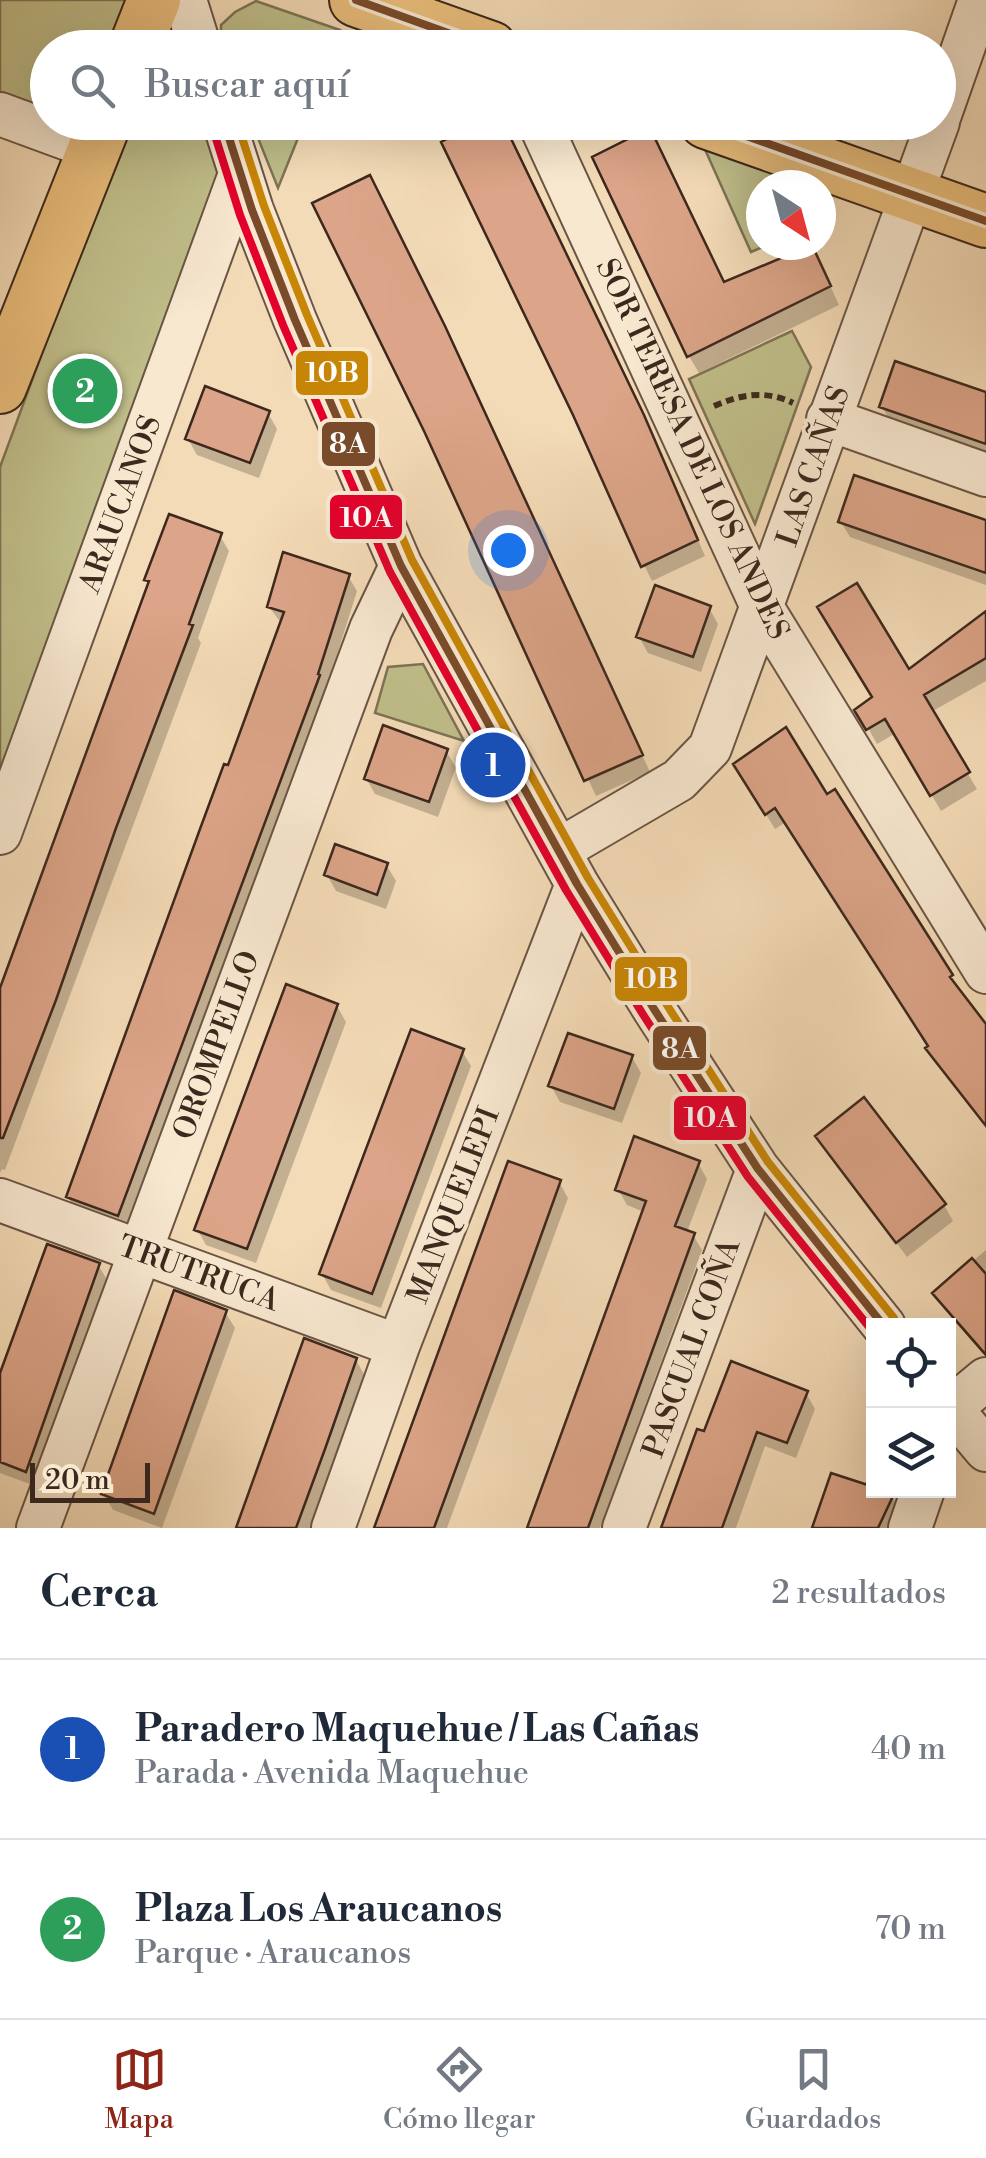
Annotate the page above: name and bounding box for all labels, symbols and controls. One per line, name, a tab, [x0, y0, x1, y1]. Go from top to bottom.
search box	[30, 30, 956, 140]
icon: search	[65, 58, 120, 113]
text: Buscar aquí	[145, 62, 350, 109]
north arrow	[746, 170, 836, 260]
street label: SOR TERESA DE LOS ANDES	[587, 253, 797, 646]
line badge: 10B	[294, 349, 370, 397]
pin: 2	[52, 354, 118, 428]
text: 10B	[305, 356, 359, 391]
street label: LAS CAÑAS	[767, 381, 859, 551]
street label: ARAUCANOS	[71, 410, 171, 599]
line badge: 8A	[320, 420, 377, 468]
text: 8A	[329, 427, 368, 462]
line badge: 10A	[328, 493, 404, 541]
text: 10A	[340, 501, 393, 536]
your location	[483, 525, 534, 576]
pin: 1	[460, 728, 526, 802]
street label: OROMPELLO	[165, 946, 269, 1145]
line badge: 10B	[613, 955, 689, 1003]
text: 10B	[624, 962, 678, 997]
line badge: 8A	[651, 1024, 708, 1072]
text: 8A	[661, 1032, 700, 1067]
line badge: 10A	[672, 1094, 748, 1142]
street label: MANQUELEPI	[399, 1101, 509, 1309]
text: 10A	[684, 1101, 737, 1136]
street label: TRUTRUCA	[113, 1227, 286, 1321]
street label: PASCUAL COÑA	[633, 1232, 750, 1463]
map controls	[866, 1318, 956, 1498]
button: locate	[866, 1318, 956, 1408]
button: layers	[866, 1408, 956, 1498]
scale bar	[30, 1458, 150, 1502]
text: 20 m	[45, 1463, 110, 1498]
text: Cerca	[40, 1567, 158, 1620]
text: 2 resultados	[772, 1573, 946, 1613]
text: Paradero Maquehue / Las Cañas	[135, 1706, 699, 1753]
text: 1	[65, 1729, 80, 1769]
text: 40 m	[871, 1729, 946, 1769]
text: Parada · Avenida Maquehue	[135, 1753, 529, 1793]
text: Plaza Los Araucanos	[135, 1886, 502, 1933]
text: 2	[62, 1909, 83, 1949]
text: 70 m	[875, 1909, 946, 1949]
text: Parque · Araucanos	[135, 1933, 411, 1973]
tab: Mapa	[105, 2042, 174, 2137]
tab: Cómo llegar	[383, 2042, 536, 2137]
tab: Guardados	[745, 2042, 881, 2137]

